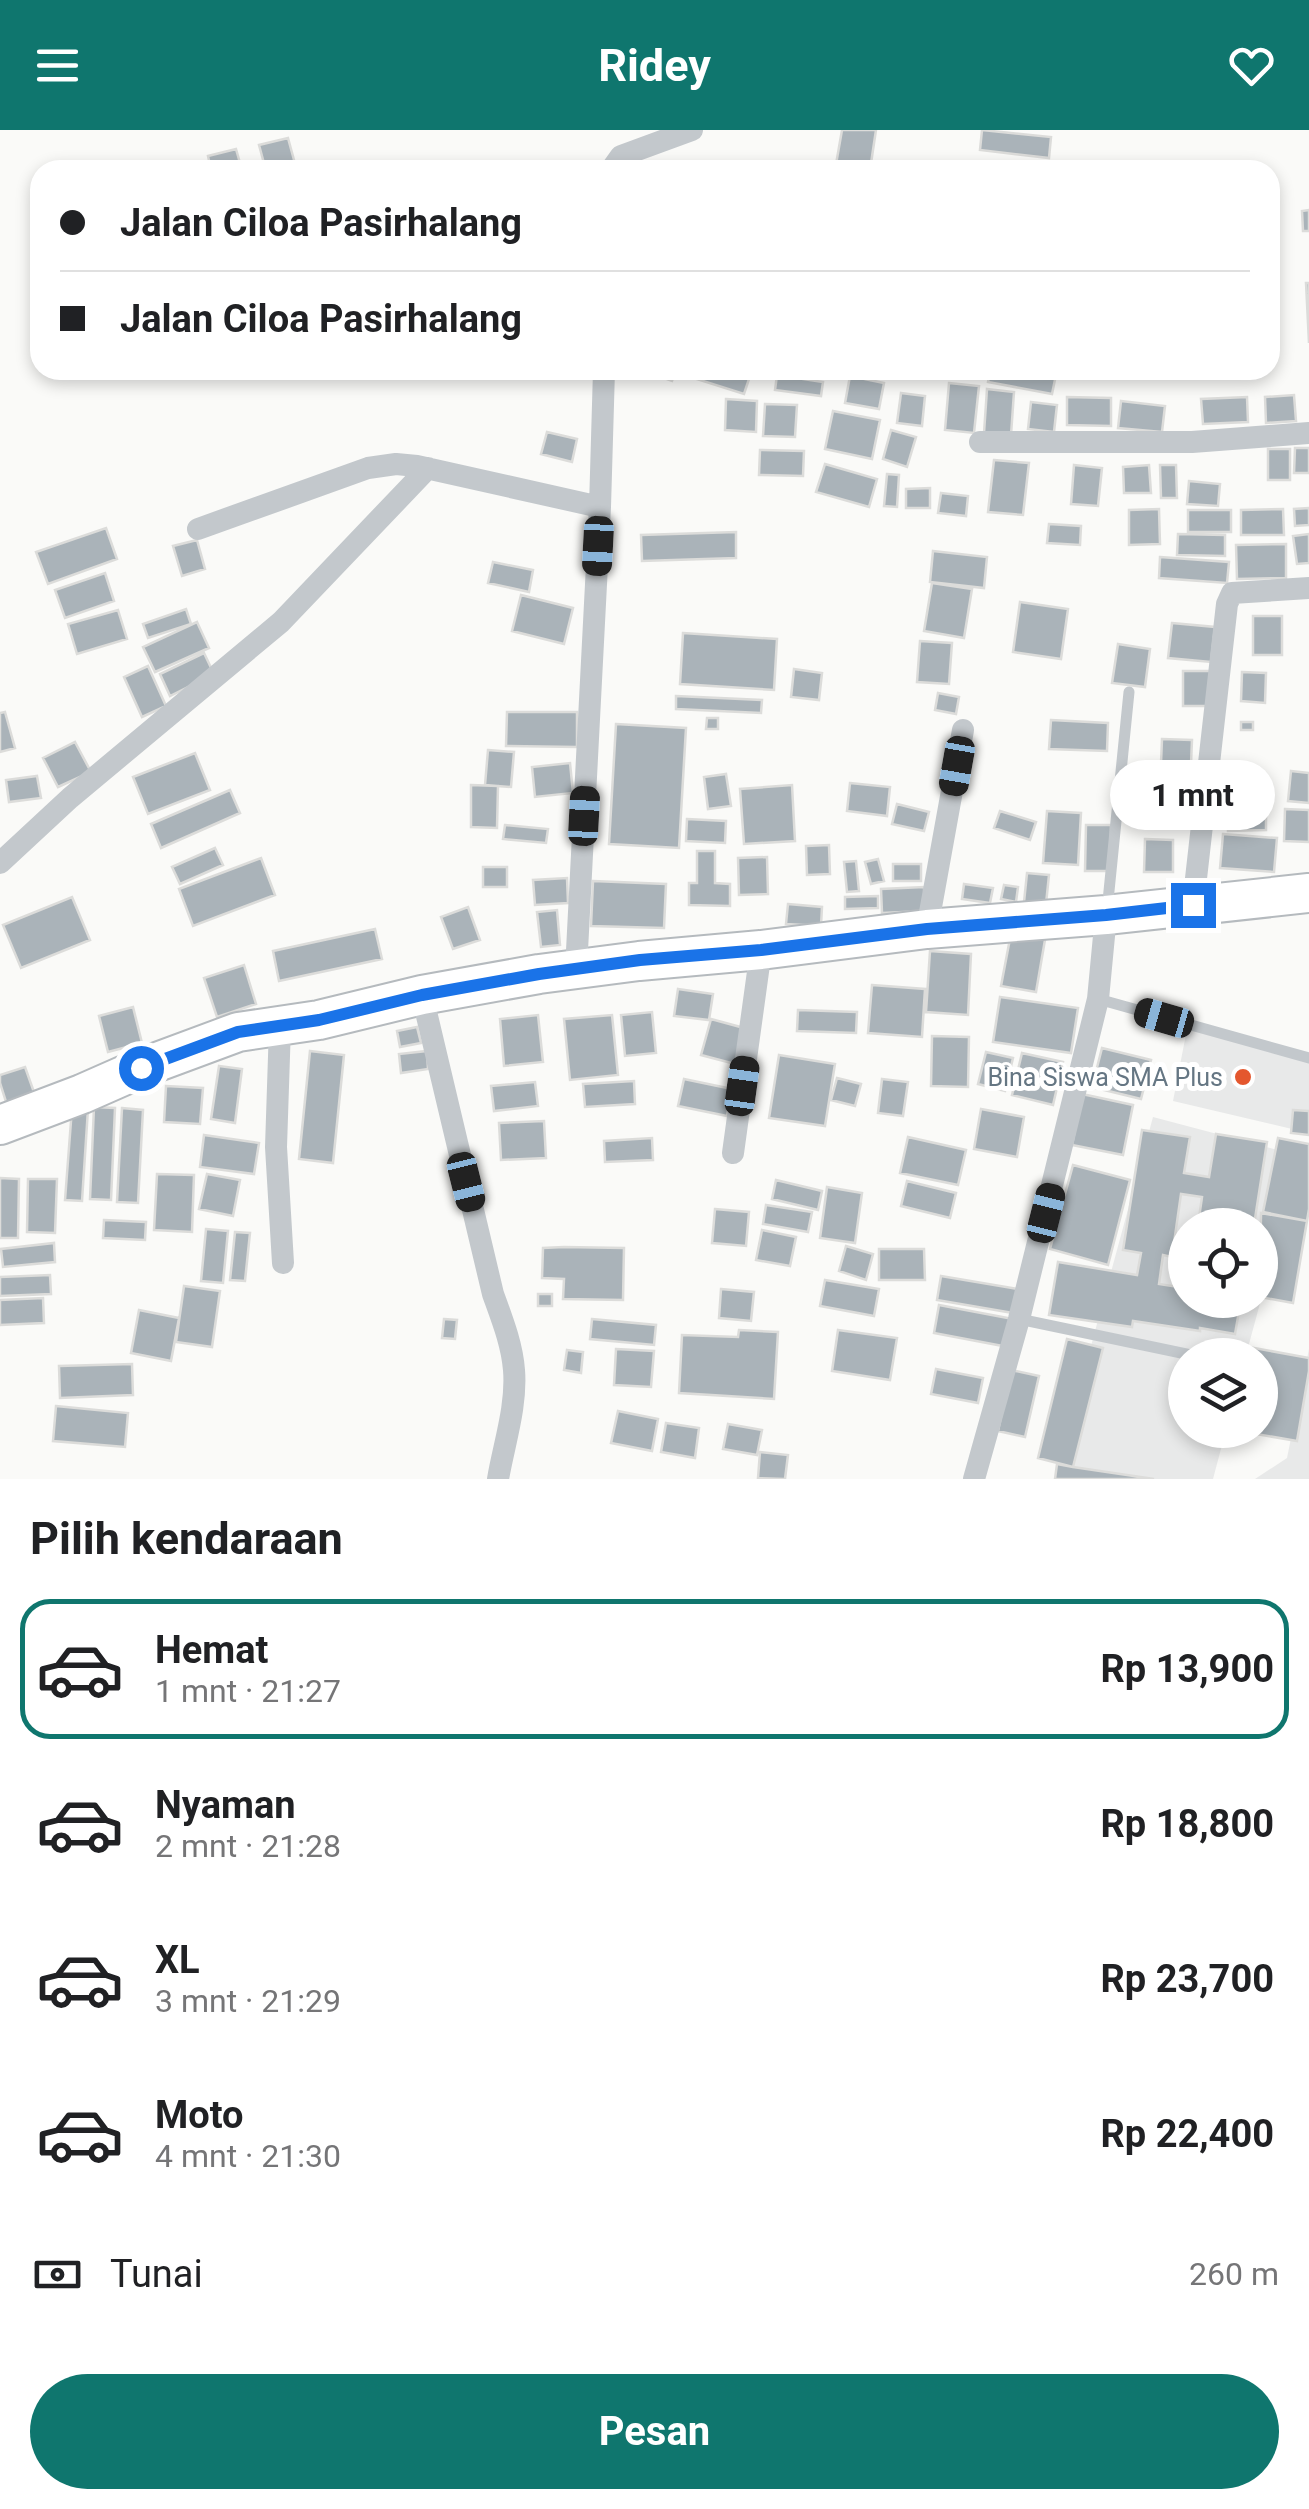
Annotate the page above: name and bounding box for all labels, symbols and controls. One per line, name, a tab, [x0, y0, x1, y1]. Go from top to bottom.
icon: menu	[30, 38, 85, 93]
icon: heart	[1224, 38, 1279, 93]
text: Ridey	[598, 39, 711, 92]
text: Jalan Ciloa Pasirhalang	[120, 201, 522, 245]
text: Jalan Ciloa Pasirhalang	[120, 297, 522, 341]
car	[581, 515, 615, 577]
car	[937, 734, 977, 798]
callout: 1 mnt	[1110, 760, 1276, 830]
text: 1 mnt	[1151, 776, 1234, 814]
car	[567, 785, 601, 847]
route end	[1171, 883, 1216, 928]
car	[1131, 995, 1197, 1041]
route start	[119, 1046, 164, 1091]
car	[723, 1054, 761, 1118]
place label: Bina Siswa SMA Plus	[987, 1063, 1223, 1092]
marker: Bina Siswa SMA Plus	[1232, 1066, 1254, 1088]
car	[444, 1149, 488, 1215]
car	[1024, 1180, 1068, 1246]
map controls	[1168, 1208, 1278, 1448]
button: locate	[1168, 1208, 1278, 1318]
button: layers	[1168, 1338, 1278, 1448]
text: Pilih kendaraan	[30, 1512, 343, 1565]
icon: car	[35, 1624, 125, 1714]
text: Hemat	[155, 1628, 268, 1672]
text: Rp 13,900	[1100, 1647, 1274, 1691]
text: 1 mnt · 21:27	[155, 1672, 341, 1710]
icon: car	[35, 1779, 125, 1869]
text: Nyaman	[155, 1783, 296, 1827]
text: Rp 18,800	[1100, 1802, 1274, 1846]
text: 2 mnt · 21:28	[155, 1827, 341, 1865]
icon: car	[35, 1934, 125, 2024]
text: XL	[155, 1938, 200, 1982]
text: Rp 23,700	[1100, 1957, 1274, 2001]
text: 3 mnt · 21:29	[155, 1982, 341, 2020]
icon: car	[35, 2089, 125, 2179]
text: Moto	[155, 2093, 244, 2137]
text: Rp 22,400	[1100, 2112, 1274, 2156]
text: 4 mnt · 21:30	[155, 2137, 341, 2175]
icon: cash	[30, 2247, 85, 2302]
text: Tunai	[110, 2252, 203, 2296]
text: 260 m	[1189, 2255, 1279, 2293]
button: Pesan	[30, 2374, 1279, 2489]

